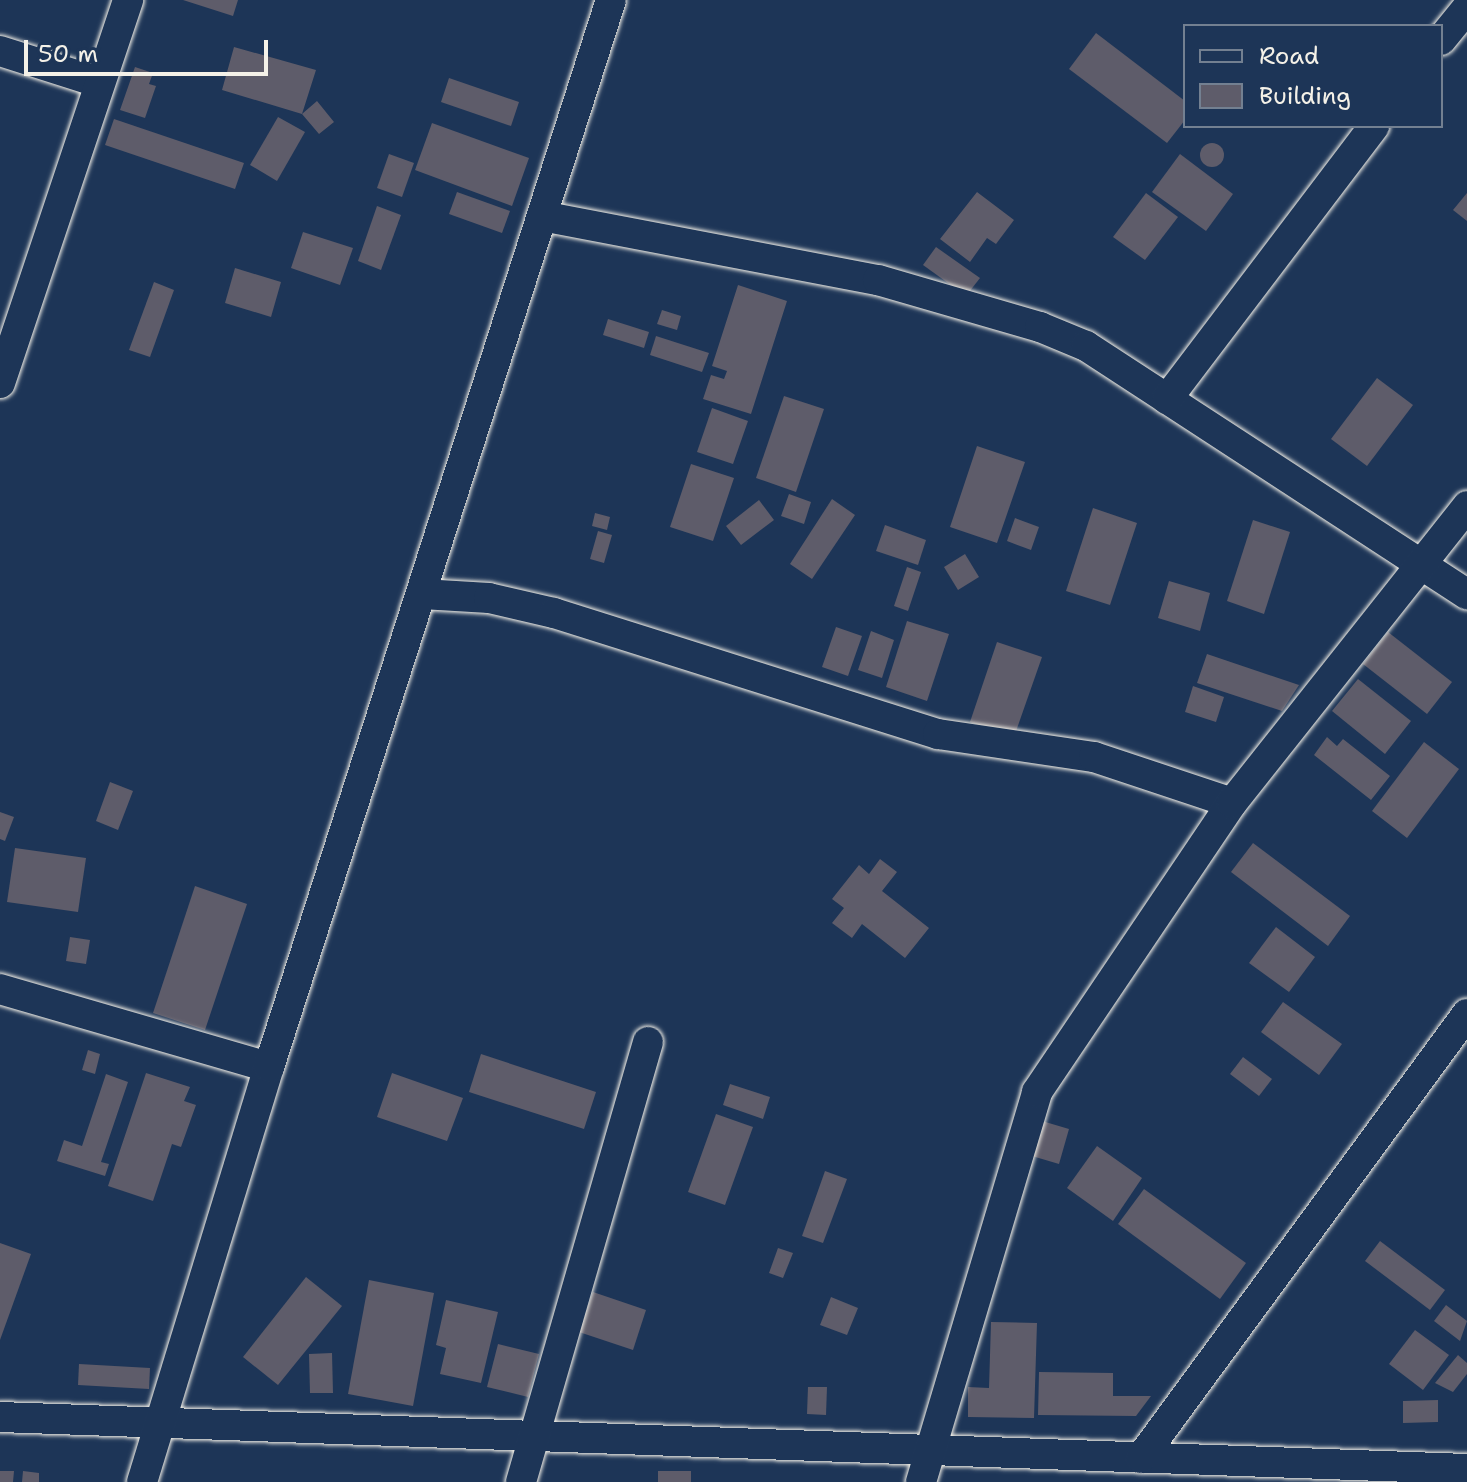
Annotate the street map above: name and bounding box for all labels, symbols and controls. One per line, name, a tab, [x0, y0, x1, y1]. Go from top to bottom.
scale bar	[28, 24, 272, 74]
legend	[1183, 24, 1443, 128]
text: 50 m	[38, 38, 98, 70]
text: Road	[1259, 40, 1319, 72]
text: Building	[1259, 80, 1351, 112]

